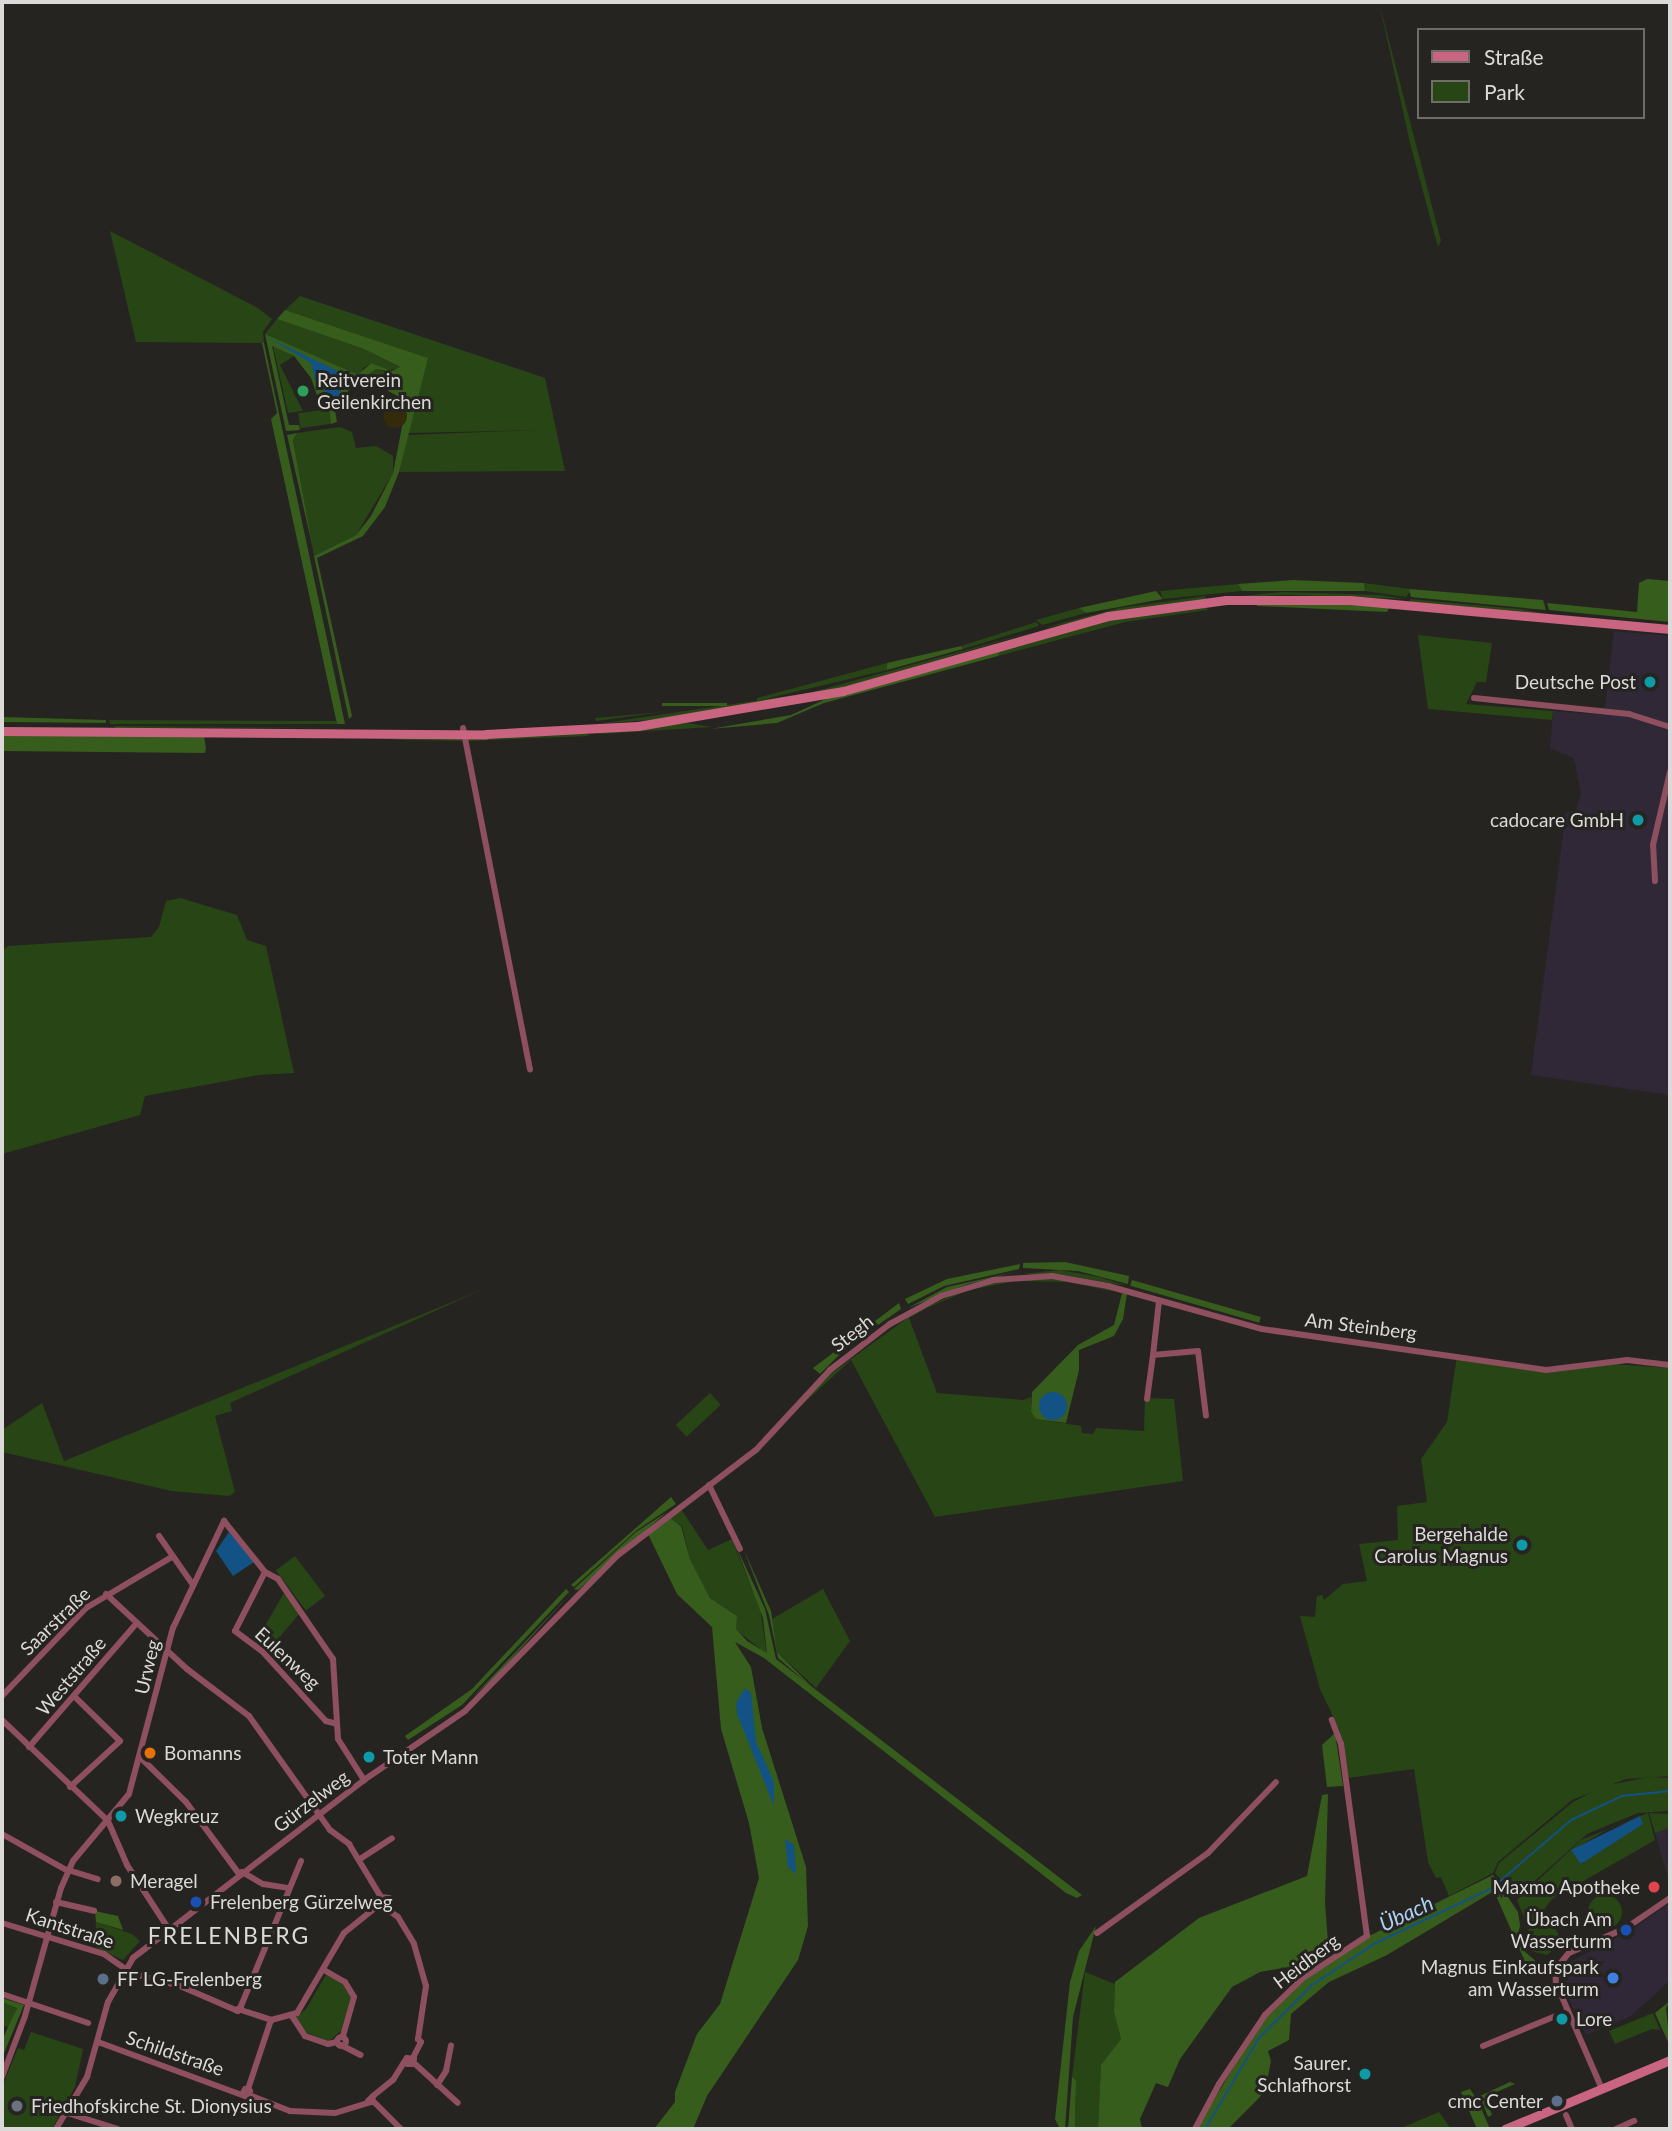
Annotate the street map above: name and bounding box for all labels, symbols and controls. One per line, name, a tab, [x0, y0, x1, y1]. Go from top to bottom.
legend	[1416, 28, 1644, 119]
text: Straße	[1484, 44, 1544, 69]
text: Park	[1484, 79, 1525, 104]
place label: Reitverein Geilenkirchen	[317, 369, 432, 413]
marker: Reitverein Geilenkirchen	[295, 383, 311, 399]
place label: Deutsche Post	[1515, 671, 1636, 693]
marker: Deutsche Post	[1642, 674, 1658, 690]
place label: cadocare GmbH	[1490, 809, 1624, 831]
marker: cadocare GmbH	[1630, 812, 1646, 828]
street label: Am Steinberg	[1304, 1308, 1418, 1344]
street label: Stegh	[826, 1310, 878, 1356]
place label: Bergehalde Carolus Magnus	[1374, 1523, 1508, 1567]
marker: Bergehalde Carolus Magnus	[1514, 1537, 1530, 1553]
street label: Saarstraße	[15, 1582, 95, 1660]
street label: Eulenweg	[251, 1622, 325, 1694]
street label: Weststraße	[31, 1632, 111, 1720]
street label: Urweg	[130, 1637, 164, 1697]
place label: Bomanns	[164, 1742, 241, 1764]
marker: Bomanns	[142, 1745, 158, 1761]
place label: Toter Mann	[383, 1746, 479, 1768]
marker: Toter Mann	[361, 1749, 377, 1765]
street label: Gürzelweg	[269, 1765, 353, 1837]
place label: Wegkreuz	[135, 1805, 219, 1827]
marker: Wegkreuz	[113, 1808, 129, 1824]
place label: Meragel	[130, 1870, 198, 1892]
marker: Meragel	[108, 1873, 124, 1889]
place label: Maxmo Apotheke	[1492, 1876, 1640, 1898]
marker: Maxmo Apotheke	[1646, 1879, 1662, 1895]
water label: Übach	[1375, 1890, 1437, 1936]
place label: Frelenberg Gürzelweg	[210, 1891, 393, 1913]
marker: Frelenberg Gürzelweg	[188, 1894, 204, 1910]
street label: Kantstraße	[23, 1903, 117, 1953]
place label: Übach Am Wasserturm	[1511, 1908, 1612, 1952]
district label: FRELENBERG	[149, 1921, 309, 1949]
marker: Übach Am Wasserturm	[1618, 1922, 1634, 1938]
street label: Heidberg	[1269, 1929, 1343, 1993]
place label: Magnus Einkaufspark am Wasserturm	[1421, 1956, 1599, 2000]
place label: FF LG-Frelenberg	[117, 1968, 262, 1990]
marker: Magnus Einkaufspark am Wasserturm	[1605, 1970, 1621, 1986]
marker: FF LG-Frelenberg	[95, 1971, 111, 1987]
place label: Lore	[1576, 2008, 1612, 2030]
marker: Lore	[1554, 2011, 1570, 2027]
street label: Schildstraße	[123, 2026, 227, 2080]
place label: Saurer. Schlafhorst	[1257, 2052, 1351, 2096]
marker: Saurer. Schlafhorst	[1357, 2066, 1373, 2082]
place label: cmc Center	[1448, 2090, 1543, 2112]
marker: cmc Center	[1549, 2093, 1565, 2109]
place label: Friedhofskirche St. Dionysius	[31, 2095, 272, 2117]
marker: Friedhofskirche St. Dionysius	[9, 2098, 25, 2114]

